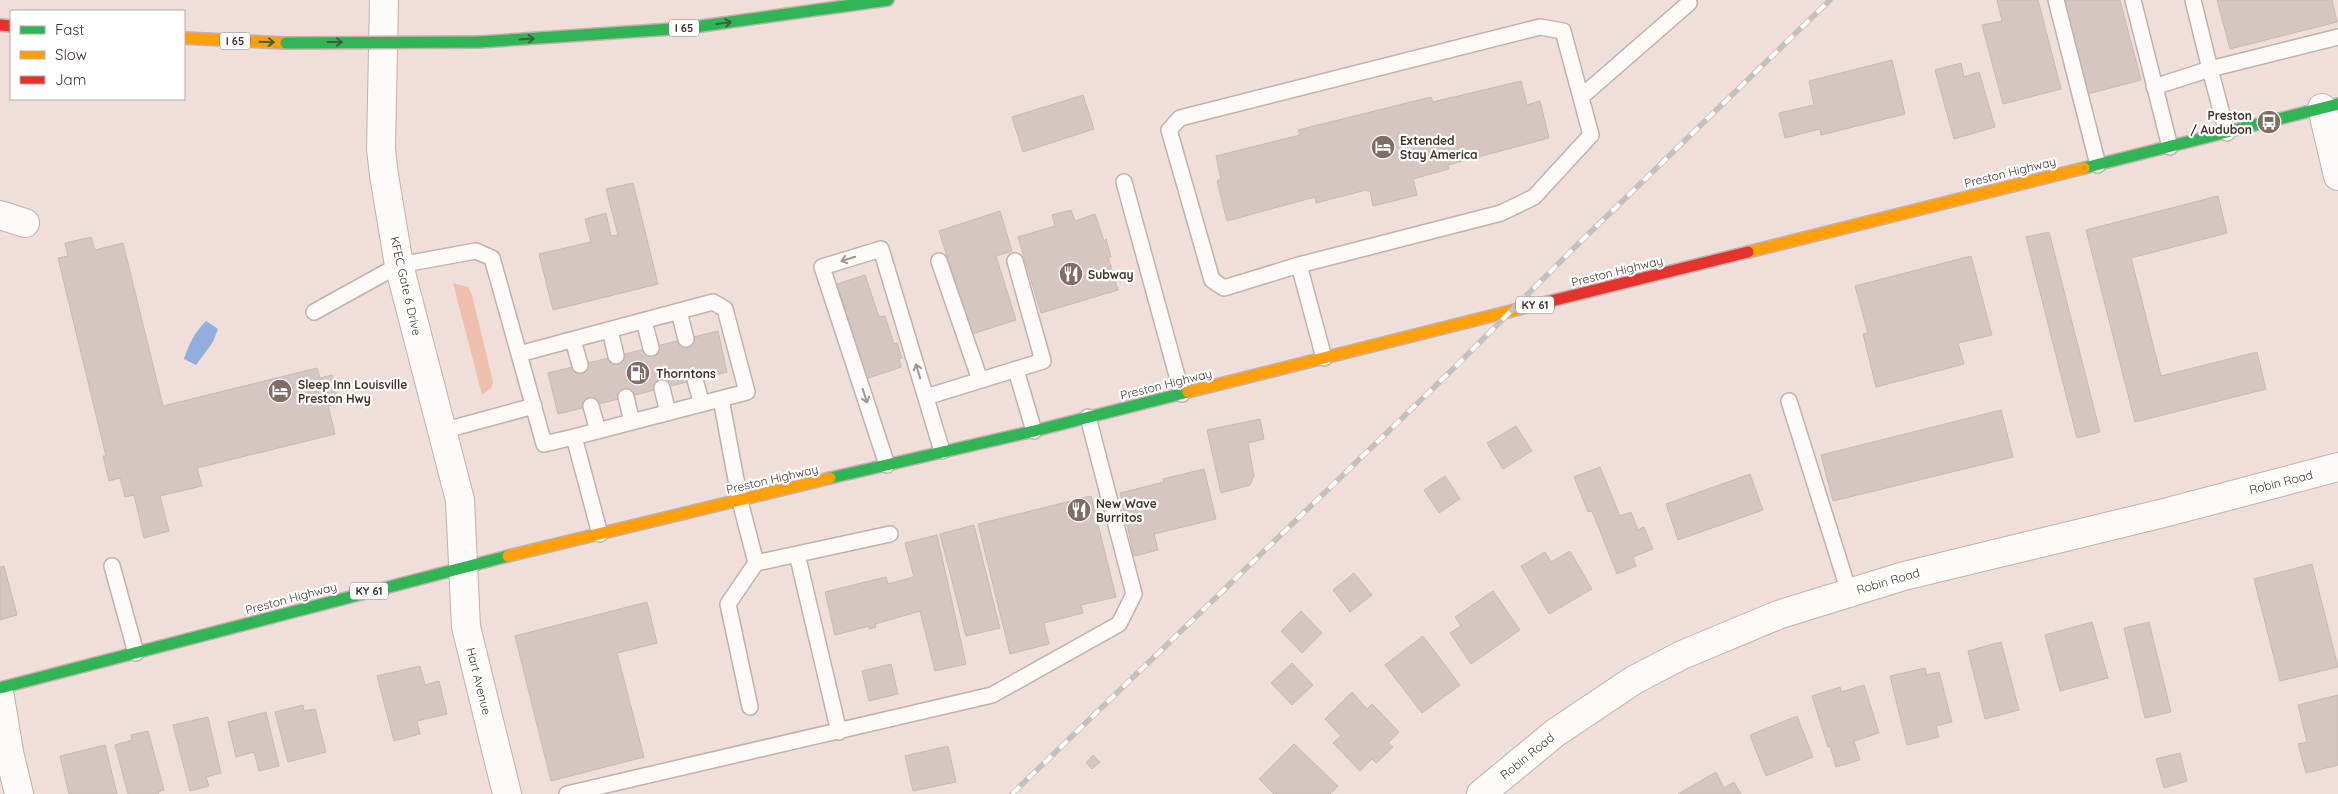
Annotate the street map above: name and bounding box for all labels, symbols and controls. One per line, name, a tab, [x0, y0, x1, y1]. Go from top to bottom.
legend	[10, 10, 185, 100]
one-way arrow	[716, 18, 732, 28]
road number: I 65	[669, 19, 699, 36]
text: Fast	[55, 20, 84, 39]
road number: I 65	[220, 32, 250, 49]
one-way arrow	[519, 34, 535, 43]
one-way arrow	[259, 37, 275, 47]
one-way arrow	[327, 38, 343, 47]
text: Slow	[55, 45, 87, 64]
text: Jam	[55, 70, 86, 89]
place label: Preston / Audubon	[2190, 108, 2252, 137]
bus stop icon: Preston / Audubon	[2256, 109, 2282, 135]
place label: Extended Stay America	[1400, 133, 1478, 162]
hotel icon: Extended Stay America	[1370, 134, 1396, 160]
street label: Preston Highway	[1963, 153, 2057, 191]
street label: KFEC Gate 6 Drive	[387, 235, 425, 337]
street label: Preston Highway	[1570, 252, 1664, 290]
one-way arrow	[840, 255, 856, 265]
restaurant icon: Subway	[1058, 261, 1084, 287]
place label: Subway	[1088, 267, 1134, 282]
road number: KY 61	[1516, 296, 1554, 314]
fuel station icon: Thorntons	[625, 360, 651, 386]
one-way arrow	[912, 363, 922, 379]
street label: Preston Highway	[1119, 365, 1213, 403]
place label: Thorntons	[656, 366, 716, 381]
place label: Sleep Inn Louisville Preston Hwy	[298, 377, 407, 406]
hotel icon: Sleep Inn Louisville Preston Hwy	[267, 378, 293, 404]
one-way arrow	[860, 388, 870, 404]
street label: Preston Highway	[724, 461, 820, 497]
street label: Robin Road	[2248, 467, 2314, 497]
place label: New Wave Burritos	[1096, 496, 1157, 525]
restaurant icon: New Wave Burritos	[1066, 497, 1092, 523]
street label: Robin Road	[1855, 565, 1921, 597]
street label: Preston Highway	[244, 579, 338, 617]
road number: KY 61	[350, 582, 388, 600]
street label: Hart Avenue	[463, 646, 495, 716]
street label: Robin Road	[1497, 730, 1557, 782]

